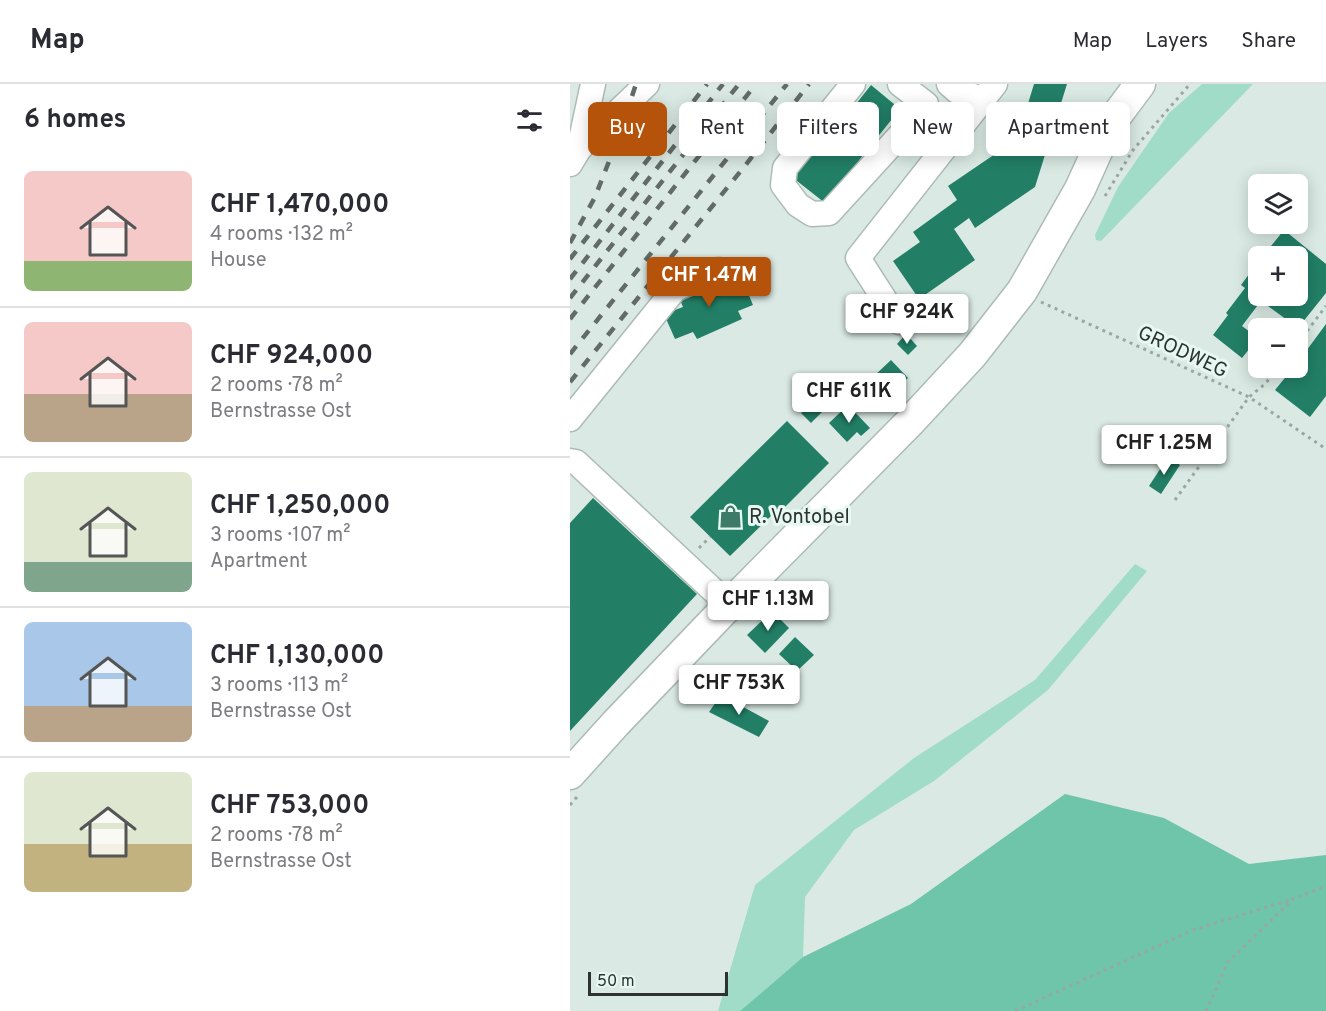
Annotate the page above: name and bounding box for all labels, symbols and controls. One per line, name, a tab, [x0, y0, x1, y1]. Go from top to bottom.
text: Map	[30, 23, 85, 59]
text: Map	[1073, 28, 1112, 55]
text: Layers	[1145, 28, 1208, 55]
text: Share	[1241, 28, 1296, 55]
chip: Buy	[588, 102, 667, 156]
chip: Rent	[679, 102, 765, 156]
chip: Filters	[777, 102, 879, 156]
chip: New	[891, 102, 974, 156]
chip: Apartment	[986, 102, 1130, 156]
text: 6 homes	[24, 104, 126, 137]
icon: filters	[513, 104, 546, 137]
map controls	[1248, 174, 1308, 378]
button: layers	[1248, 174, 1308, 234]
text: CHF 1,470,000	[210, 189, 389, 222]
icon: home	[72, 195, 144, 267]
text: 4 rooms · 132 m²	[210, 222, 353, 248]
button: +	[1248, 246, 1308, 306]
text: House	[210, 248, 266, 274]
pin: CHF 1.47M	[640, 257, 778, 308]
text: CHF 1.47M	[661, 263, 757, 289]
pin: CHF 924K	[845, 294, 969, 345]
text: CHF 924K	[860, 300, 955, 326]
button: −	[1248, 318, 1308, 378]
street label: GRODWEG	[1133, 321, 1231, 385]
text: CHF 924,000	[210, 340, 373, 373]
icon: home	[72, 346, 144, 418]
text: 2 rooms · 78 m²	[210, 373, 343, 399]
pin: CHF 611K	[787, 373, 911, 424]
text: CHF 611K	[806, 379, 892, 405]
text: Bernstrasse Ost	[210, 399, 352, 425]
pin: CHF 1.25M	[1095, 425, 1233, 476]
text: CHF 1.25M	[1115, 431, 1213, 457]
text: CHF 1,250,000	[210, 490, 390, 523]
icon: home	[72, 496, 144, 568]
shop icon: R. Vontobel	[718, 503, 744, 529]
place label: R. Vontobel	[749, 505, 850, 531]
text: 3 rooms · 107 m²	[210, 523, 351, 549]
text: Apartment	[210, 549, 308, 575]
pin: CHF 1.13M	[699, 581, 837, 632]
text: CHF 1.13M	[722, 587, 814, 613]
text: CHF 1,130,000	[210, 640, 384, 673]
icon: home	[72, 646, 144, 718]
pin: CHF 753K	[677, 665, 801, 716]
text: CHF 753K	[693, 671, 785, 697]
text: 3 rooms · 113 m²	[210, 673, 348, 699]
text: Bernstrasse Ost	[210, 699, 352, 725]
text: CHF 753,000	[210, 790, 369, 823]
icon: home	[72, 796, 144, 868]
text: 2 rooms · 78 m²	[210, 823, 343, 849]
text: Bernstrasse Ost	[210, 849, 352, 875]
scale bar	[588, 969, 728, 996]
text: 50 m	[597, 972, 635, 992]

